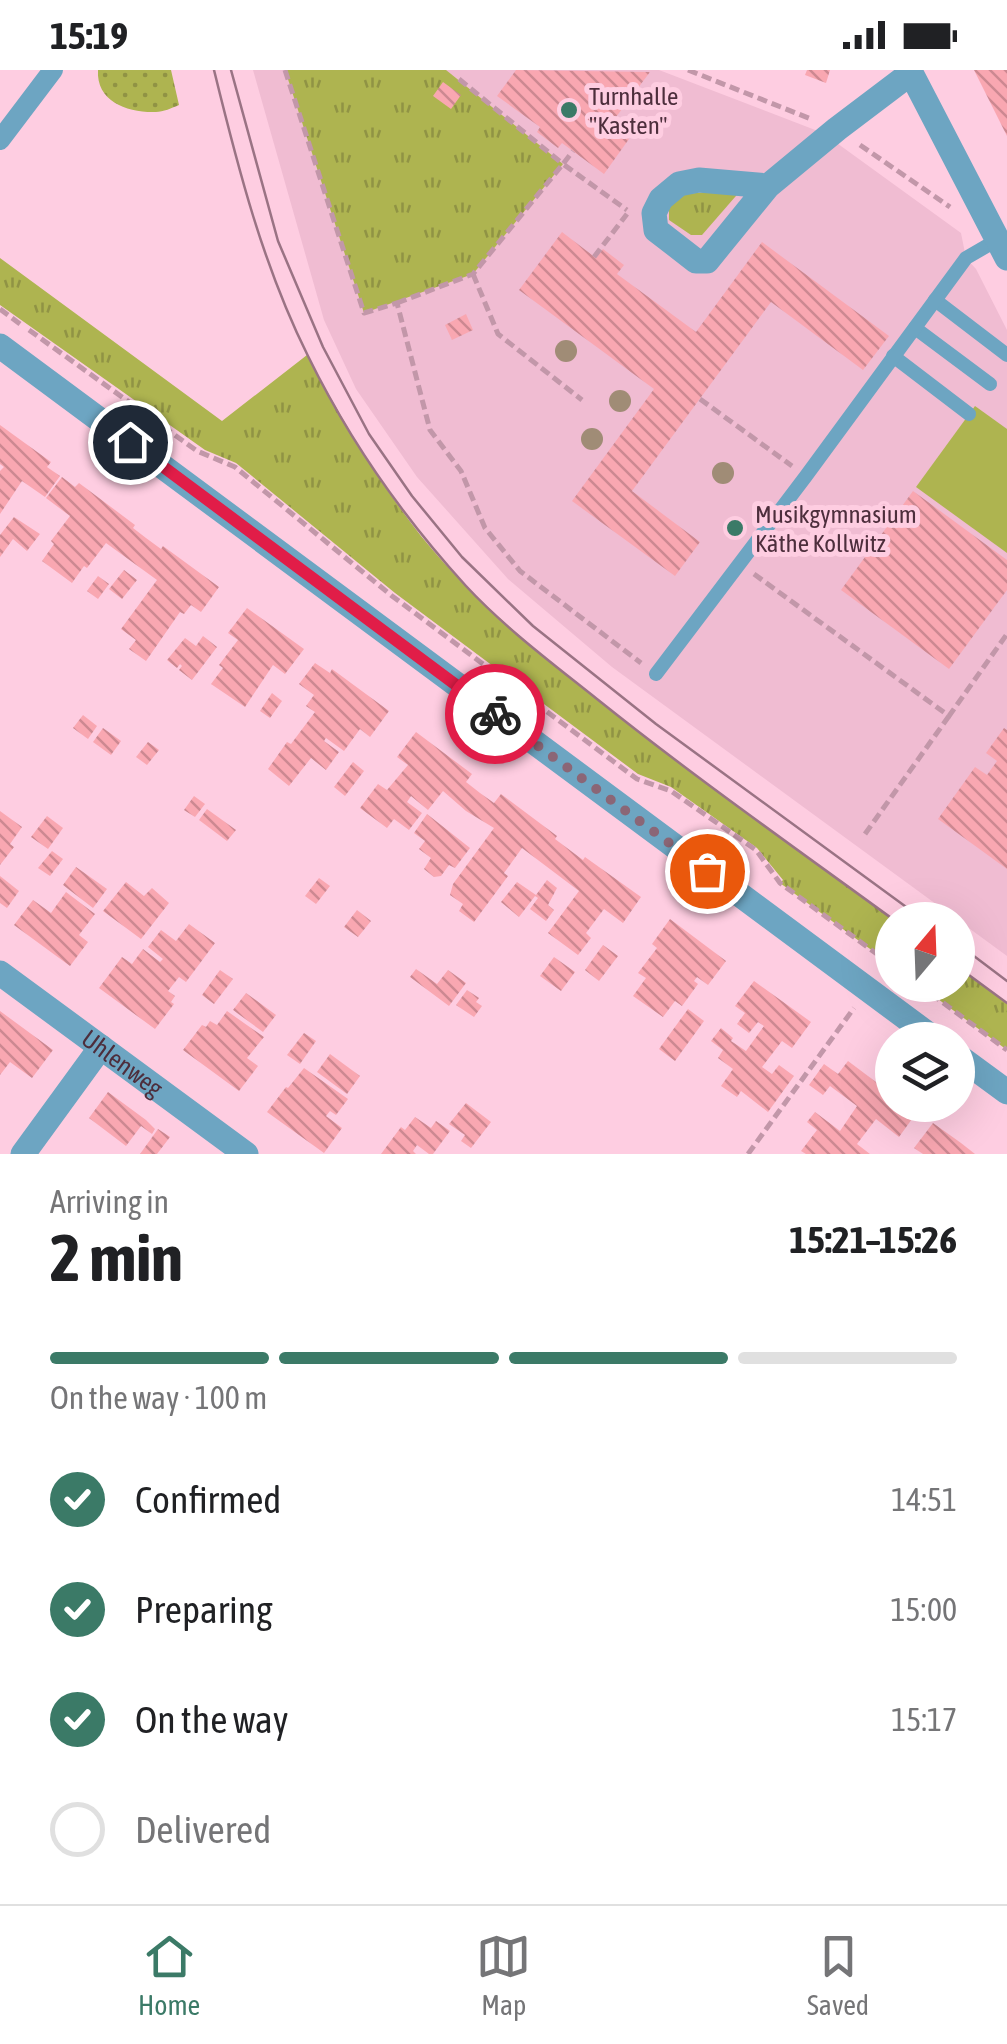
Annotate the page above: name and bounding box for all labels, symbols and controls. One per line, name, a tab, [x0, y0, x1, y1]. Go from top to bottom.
text: 15:19	[50, 14, 128, 57]
place label: Turnhalle "Kasten"	[589, 82, 678, 139]
marker: Turnhalle "Kasten"	[558, 99, 580, 121]
pin	[88, 400, 173, 485]
icon: home	[103, 415, 158, 470]
place label: Musikgymnasium Käthe Kollwitz	[755, 500, 917, 557]
marker: Musikgymnasium Käthe Kollwitz	[724, 517, 746, 539]
courier	[445, 664, 545, 764]
icon: bike	[468, 687, 523, 742]
pin	[665, 829, 750, 914]
icon: bag	[680, 844, 735, 899]
north arrow	[875, 902, 975, 1002]
map controls	[875, 902, 975, 1122]
button: layers	[875, 1022, 975, 1122]
street label: Uhlenweg	[76, 1024, 169, 1102]
text: Arriving in	[50, 1183, 169, 1220]
text: 15:21–15:26	[789, 1218, 957, 1261]
text: 2 min	[50, 1220, 183, 1295]
text: On the way · 100 m	[50, 1379, 267, 1416]
icon: check	[50, 1472, 105, 1527]
text: Confirmed	[135, 1478, 281, 1521]
text: 14:51	[891, 1481, 957, 1518]
icon: check	[50, 1582, 105, 1637]
text: Preparing	[135, 1588, 273, 1631]
text: 15:00	[891, 1591, 957, 1628]
icon: check	[50, 1692, 105, 1747]
text: On the way	[135, 1698, 288, 1741]
text: 15:17	[891, 1701, 957, 1738]
text: Delivered	[135, 1808, 271, 1851]
tab: Home	[138, 1929, 200, 2021]
tab: Map	[476, 1929, 531, 2021]
tab: Saved	[807, 1929, 869, 2021]

